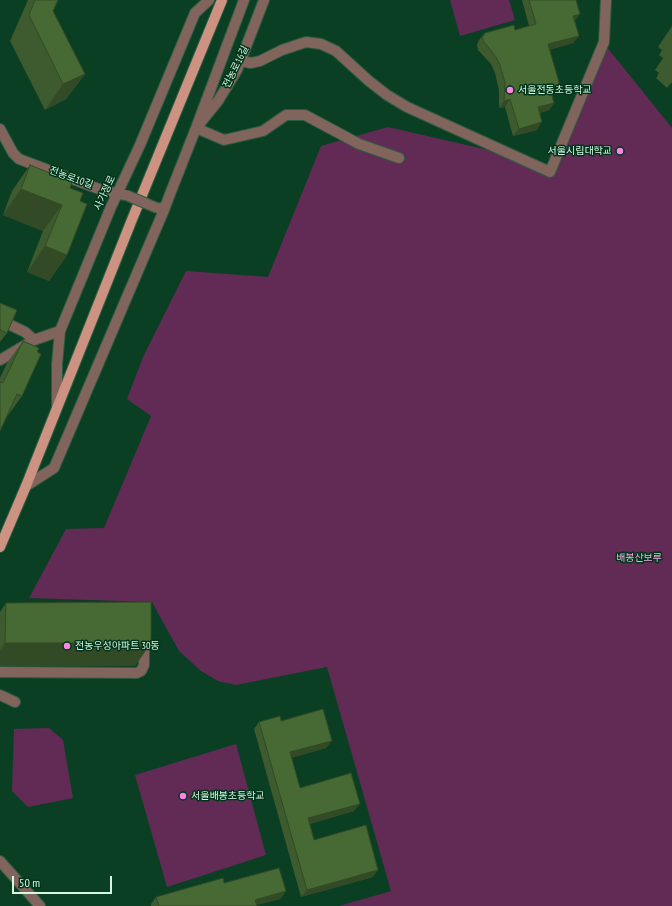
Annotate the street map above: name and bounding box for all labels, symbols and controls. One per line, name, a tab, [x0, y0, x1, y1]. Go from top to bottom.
street label: 전농로16길	[221, 44, 251, 90]
place label: 서울전동초등학교	[518, 84, 592, 96]
marker: 서울전동초등학교	[505, 85, 515, 95]
place label: 서울시립대학교	[548, 145, 612, 157]
marker: 서울시립대학교	[615, 146, 625, 156]
street label: 전농로10길	[47, 165, 95, 191]
street label: 사가정로	[92, 174, 118, 212]
park label: 배봉산보루	[616, 552, 662, 564]
place label: 전농우성아파트 30동	[75, 640, 160, 652]
marker: 전농우성아파트 30동	[62, 641, 72, 651]
place label: 서울배봉초등학교	[191, 790, 265, 802]
marker: 서울배봉초등학교	[178, 791, 188, 801]
scale bar	[14, 868, 114, 894]
text: 50 m	[19, 875, 40, 890]

